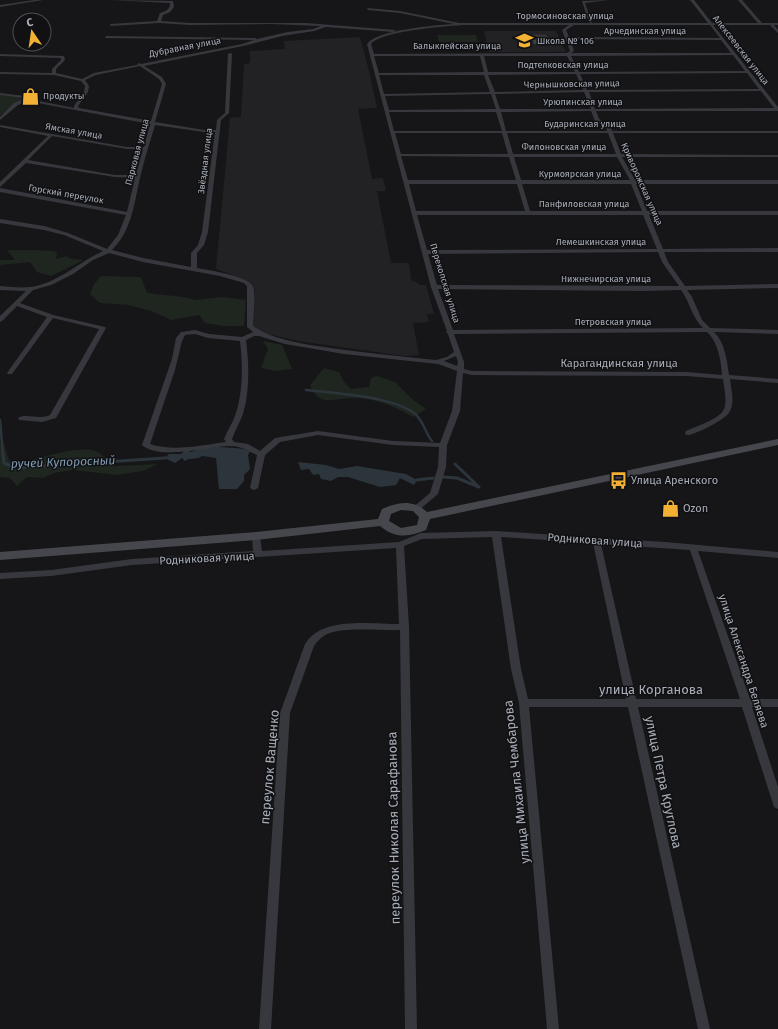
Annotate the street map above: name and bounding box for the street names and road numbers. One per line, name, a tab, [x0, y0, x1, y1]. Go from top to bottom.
street label: Тормосиновская улица	[516, 11, 614, 21]
street label: Алексеевская улица	[711, 13, 771, 87]
street label: Арчединская улица	[604, 26, 686, 36]
street label: Дубравная улица	[147, 35, 222, 59]
street label: Балыклейская улица	[413, 41, 501, 51]
street label: Подтелковская улица	[517, 60, 609, 70]
street label: Чернышковская улица	[524, 78, 620, 90]
street label: Урюпинская улица	[543, 97, 623, 107]
street label: Парковая улица	[123, 118, 151, 186]
street label: Бударинская улица	[544, 119, 626, 129]
street label: Ямская улица	[45, 121, 103, 141]
street label: Звёздная улица	[196, 127, 214, 195]
street label: Криворожская улица	[619, 141, 665, 227]
street label: Филоновская улица	[521, 142, 607, 152]
street label: Курмоярская улица	[539, 169, 621, 179]
street label: Горский переулок	[28, 182, 105, 206]
street label: Панфиловская улица	[539, 199, 629, 209]
street label: Лемешкинская улица	[556, 237, 646, 247]
street label: Перекопская улица	[428, 242, 462, 324]
street label: Нижнечирская улица	[561, 274, 651, 284]
street label: Петровская улица	[575, 317, 651, 327]
street label: Карагандинская улица	[560, 357, 678, 370]
street label: Родниковая улица	[547, 531, 643, 550]
street label: Родниковая улица	[159, 550, 255, 567]
street label: улица Александра Беляева	[716, 593, 771, 730]
street label: улица Корганова	[599, 682, 703, 697]
street label: улица Михаила Чембарова	[500, 699, 533, 864]
street label: переулок Ващенко	[257, 709, 282, 825]
street label: улица Петра Круглова	[642, 714, 685, 850]
street label: переулок Николая Сарафанова	[384, 731, 403, 925]

